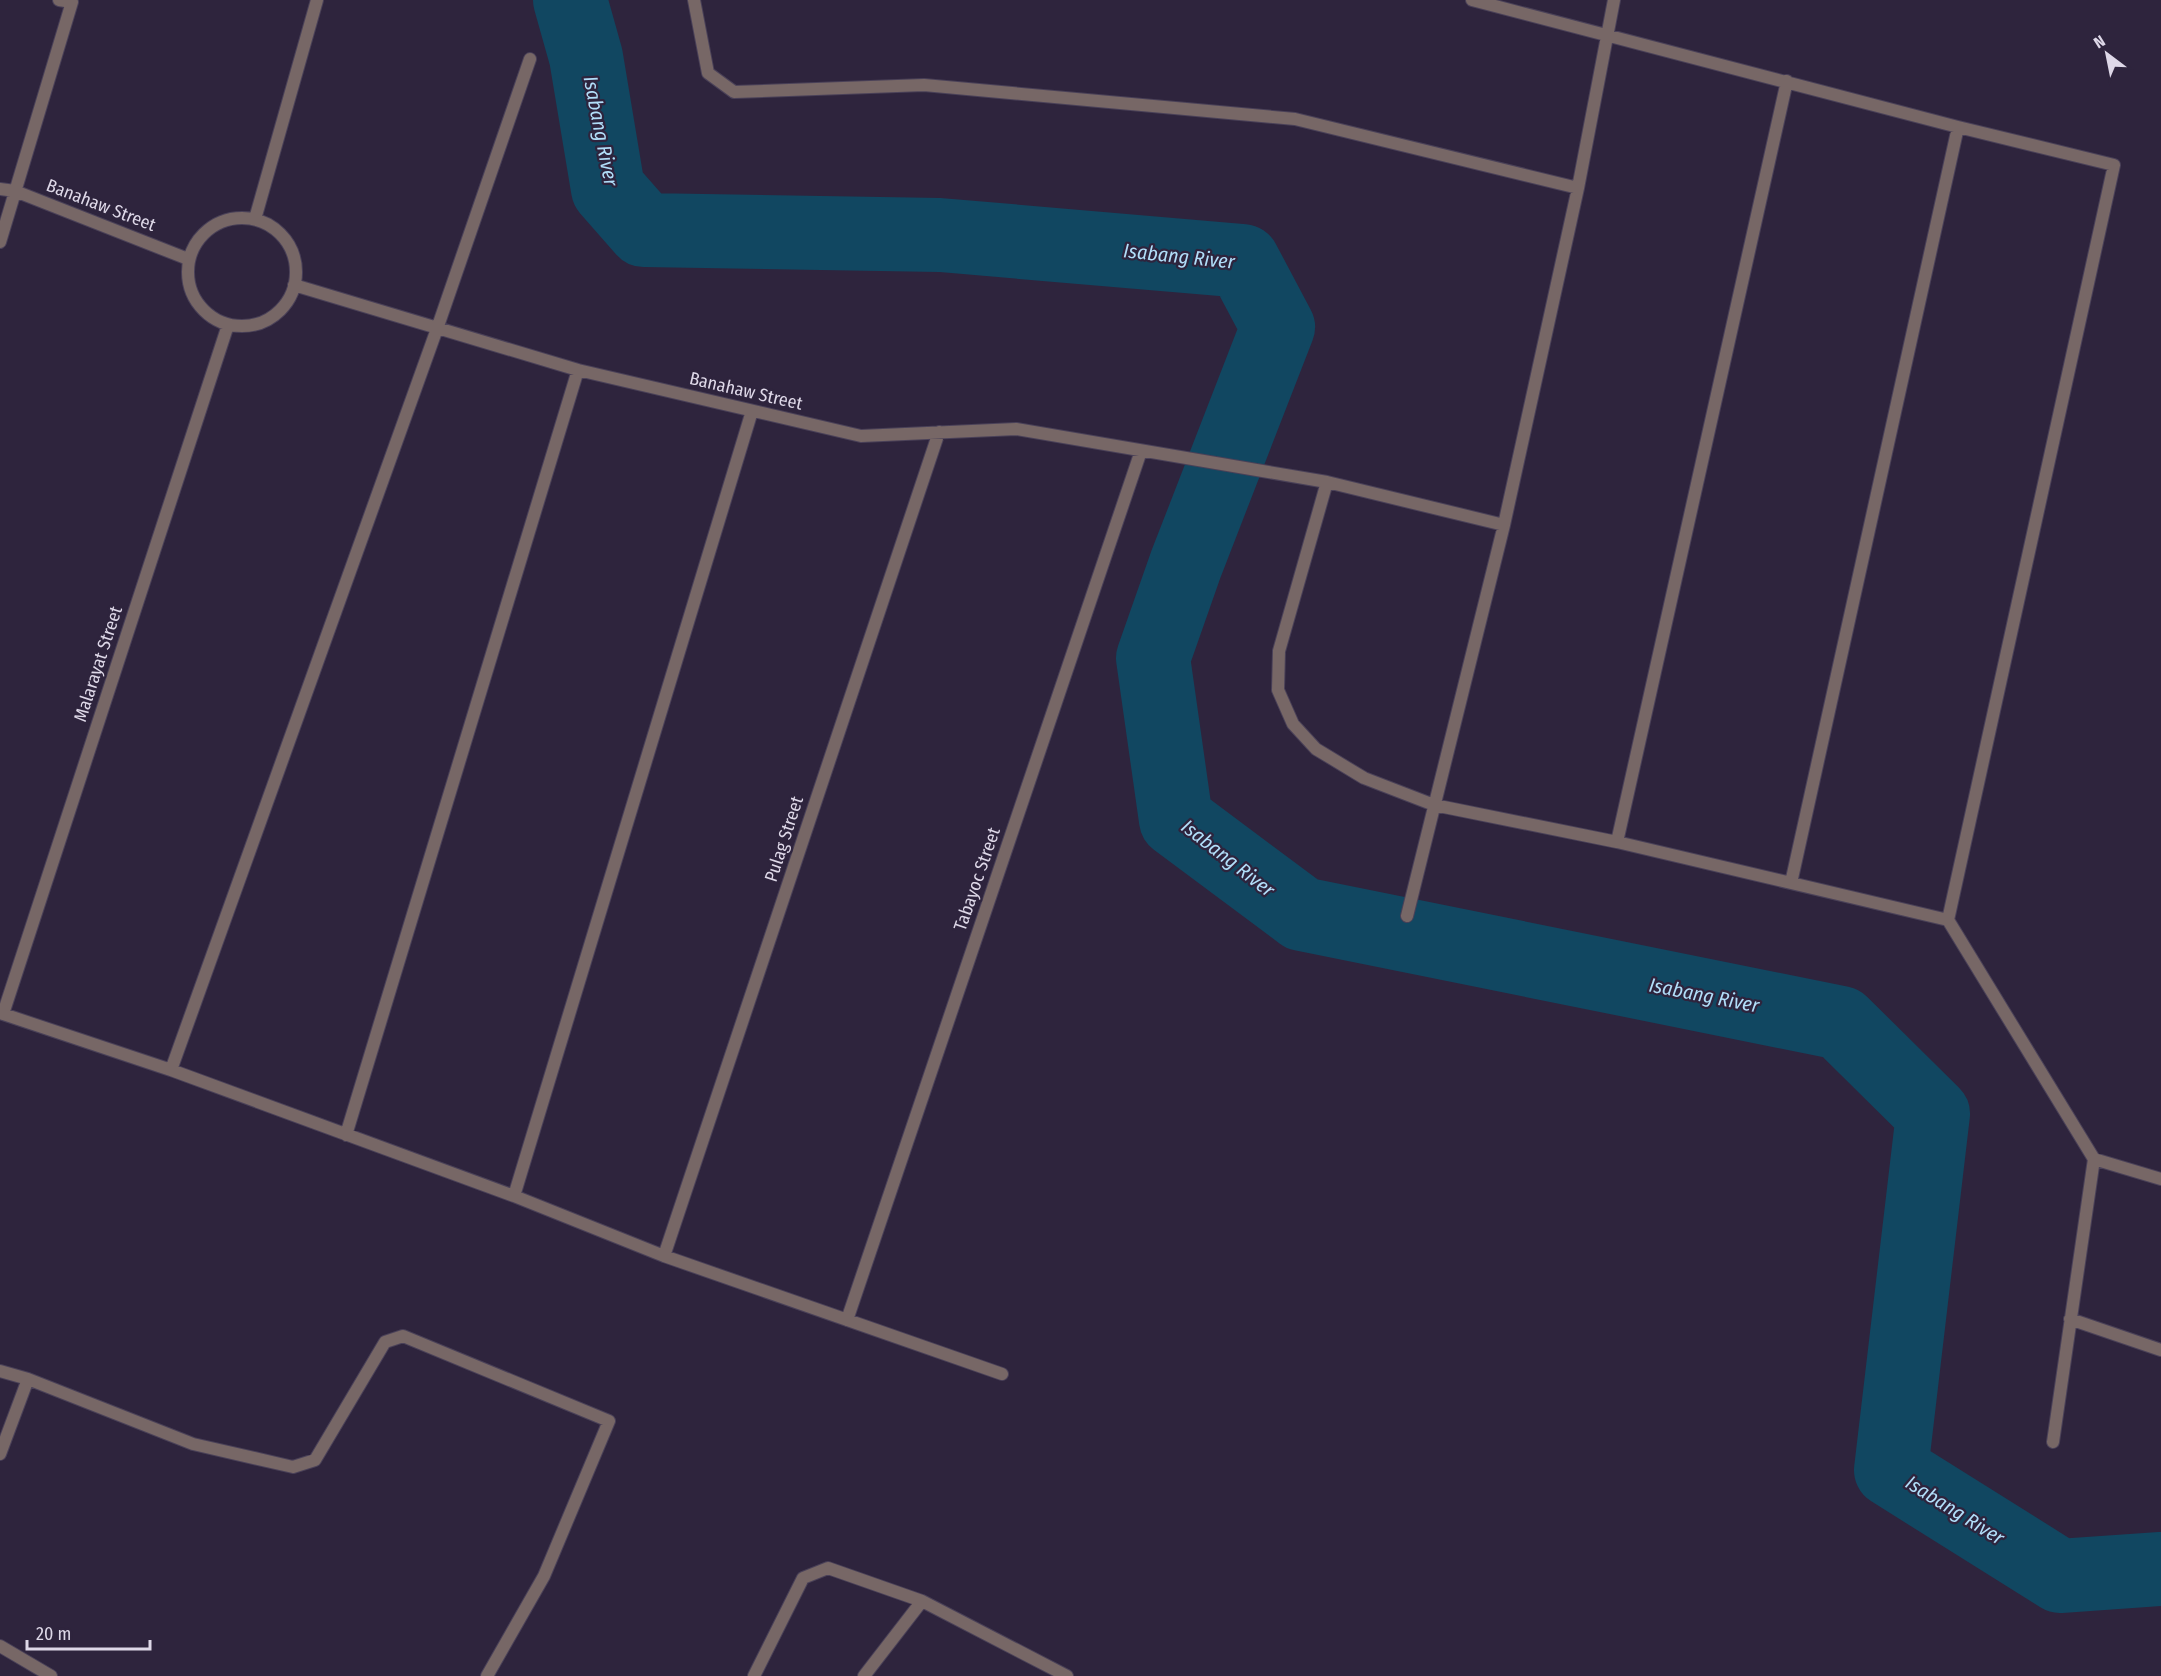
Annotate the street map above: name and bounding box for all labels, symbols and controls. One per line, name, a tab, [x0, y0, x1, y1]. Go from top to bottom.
north arrow	[2077, 24, 2137, 84]
text: N	[2090, 31, 2108, 52]
water label: Isabang River	[579, 74, 624, 189]
street label: Banahaw Street	[43, 174, 159, 236]
water label: Isabang River	[1122, 238, 1237, 274]
street label: Banahaw Street	[687, 367, 805, 415]
street label: Malarayat Street	[69, 603, 127, 725]
street label: Pulag Street	[760, 793, 808, 885]
water label: Isabang River	[1177, 814, 1280, 902]
street label: Tabayoc Street	[949, 824, 1005, 934]
water label: Isabang River	[1647, 973, 1762, 1018]
water label: Isabang River	[1901, 1470, 2010, 1550]
scale bar	[27, 1613, 150, 1651]
text: 20 m	[36, 1623, 71, 1645]

